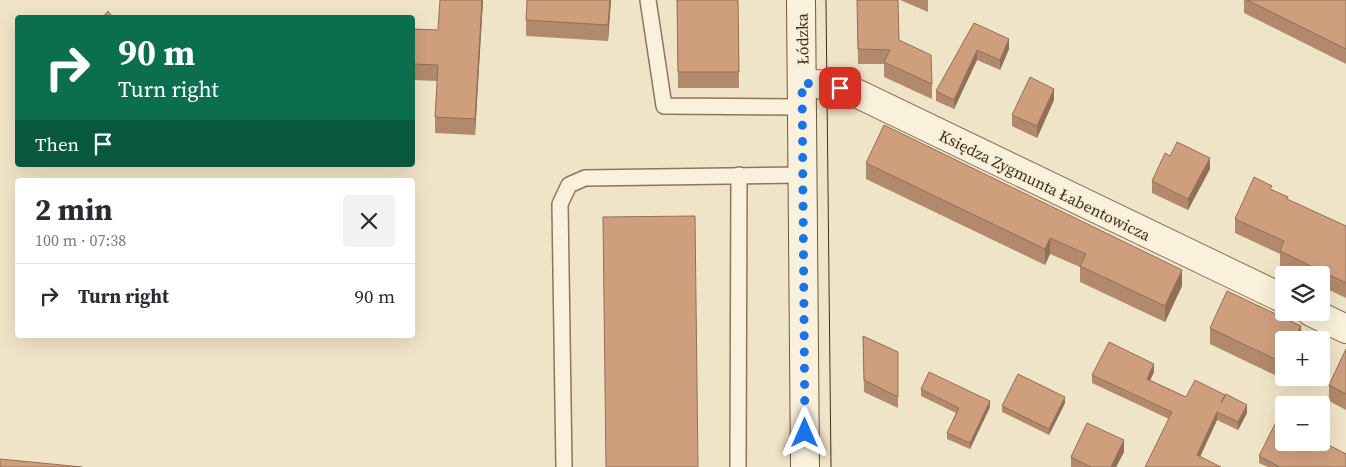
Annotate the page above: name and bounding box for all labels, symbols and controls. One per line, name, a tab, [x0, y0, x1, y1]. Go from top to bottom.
street label: Łódzka	[791, 12, 813, 65]
text: 90 m	[118, 29, 195, 77]
icon: right	[35, 35, 100, 100]
pin	[819, 67, 861, 109]
text: Turn right	[118, 74, 219, 104]
icon: arrive	[826, 74, 854, 102]
street label: Księdza Zygmunta Łabentowicza	[936, 124, 1155, 246]
icon: arrive	[89, 130, 117, 158]
text: Then	[35, 131, 79, 157]
text: 2 min	[35, 189, 113, 230]
button: close	[343, 195, 395, 247]
text: 100 m · 07:38	[35, 229, 126, 251]
map controls	[1275, 266, 1330, 451]
button: layers	[1275, 266, 1330, 321]
icon: right	[35, 282, 63, 310]
text: Turn right	[78, 283, 169, 309]
text: 90 m	[354, 283, 395, 309]
button: +	[1275, 331, 1330, 386]
button: −	[1275, 396, 1330, 451]
position arrow	[778, 406, 830, 458]

